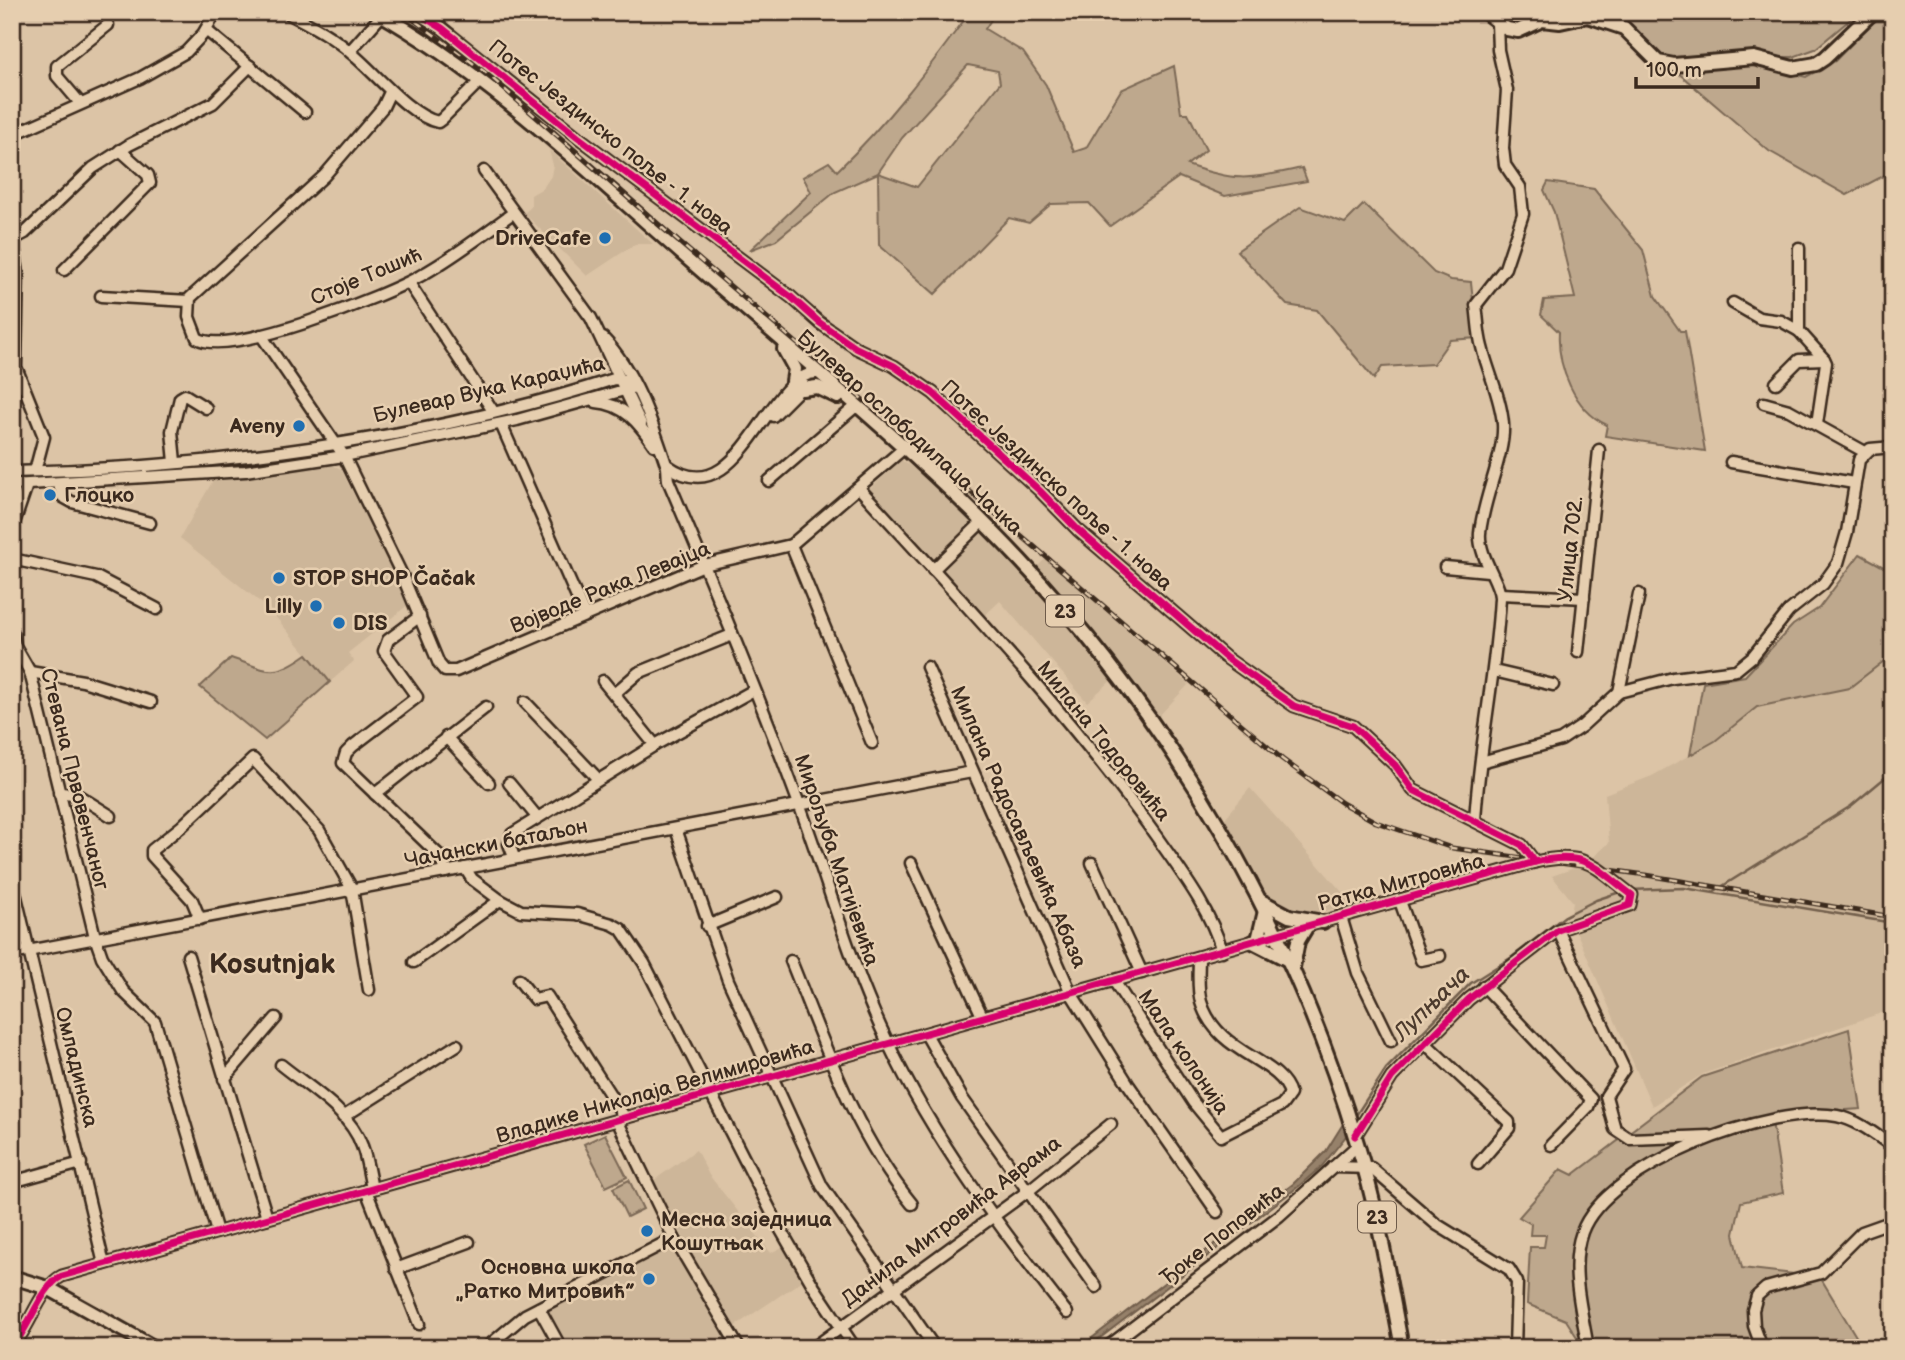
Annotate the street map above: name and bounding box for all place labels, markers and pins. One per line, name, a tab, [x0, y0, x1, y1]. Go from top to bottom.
place label: DriveCafe	[495, 226, 591, 251]
marker: DriveCafe	[597, 230, 613, 246]
place label: Aveny	[229, 414, 285, 439]
marker: Aveny	[291, 418, 307, 434]
place label: Глоцко	[64, 483, 134, 508]
marker: Глоцко	[42, 487, 58, 503]
place label: STOP SHOP Čačak	[293, 565, 475, 591]
marker: STOP SHOP Čačak	[271, 570, 287, 586]
place label: Lilly	[265, 594, 302, 619]
marker: Lilly	[308, 598, 324, 614]
place label: DIS	[353, 611, 388, 636]
marker: DIS	[331, 615, 347, 631]
place label: Месна заједница Кошутњак	[661, 1207, 832, 1256]
marker: Месна заједница Кошутњак	[639, 1223, 655, 1239]
place label: Основна школа „Ратко Митровић”	[455, 1255, 636, 1304]
marker: Основна школа „Ратко Митровић”	[641, 1271, 657, 1287]

